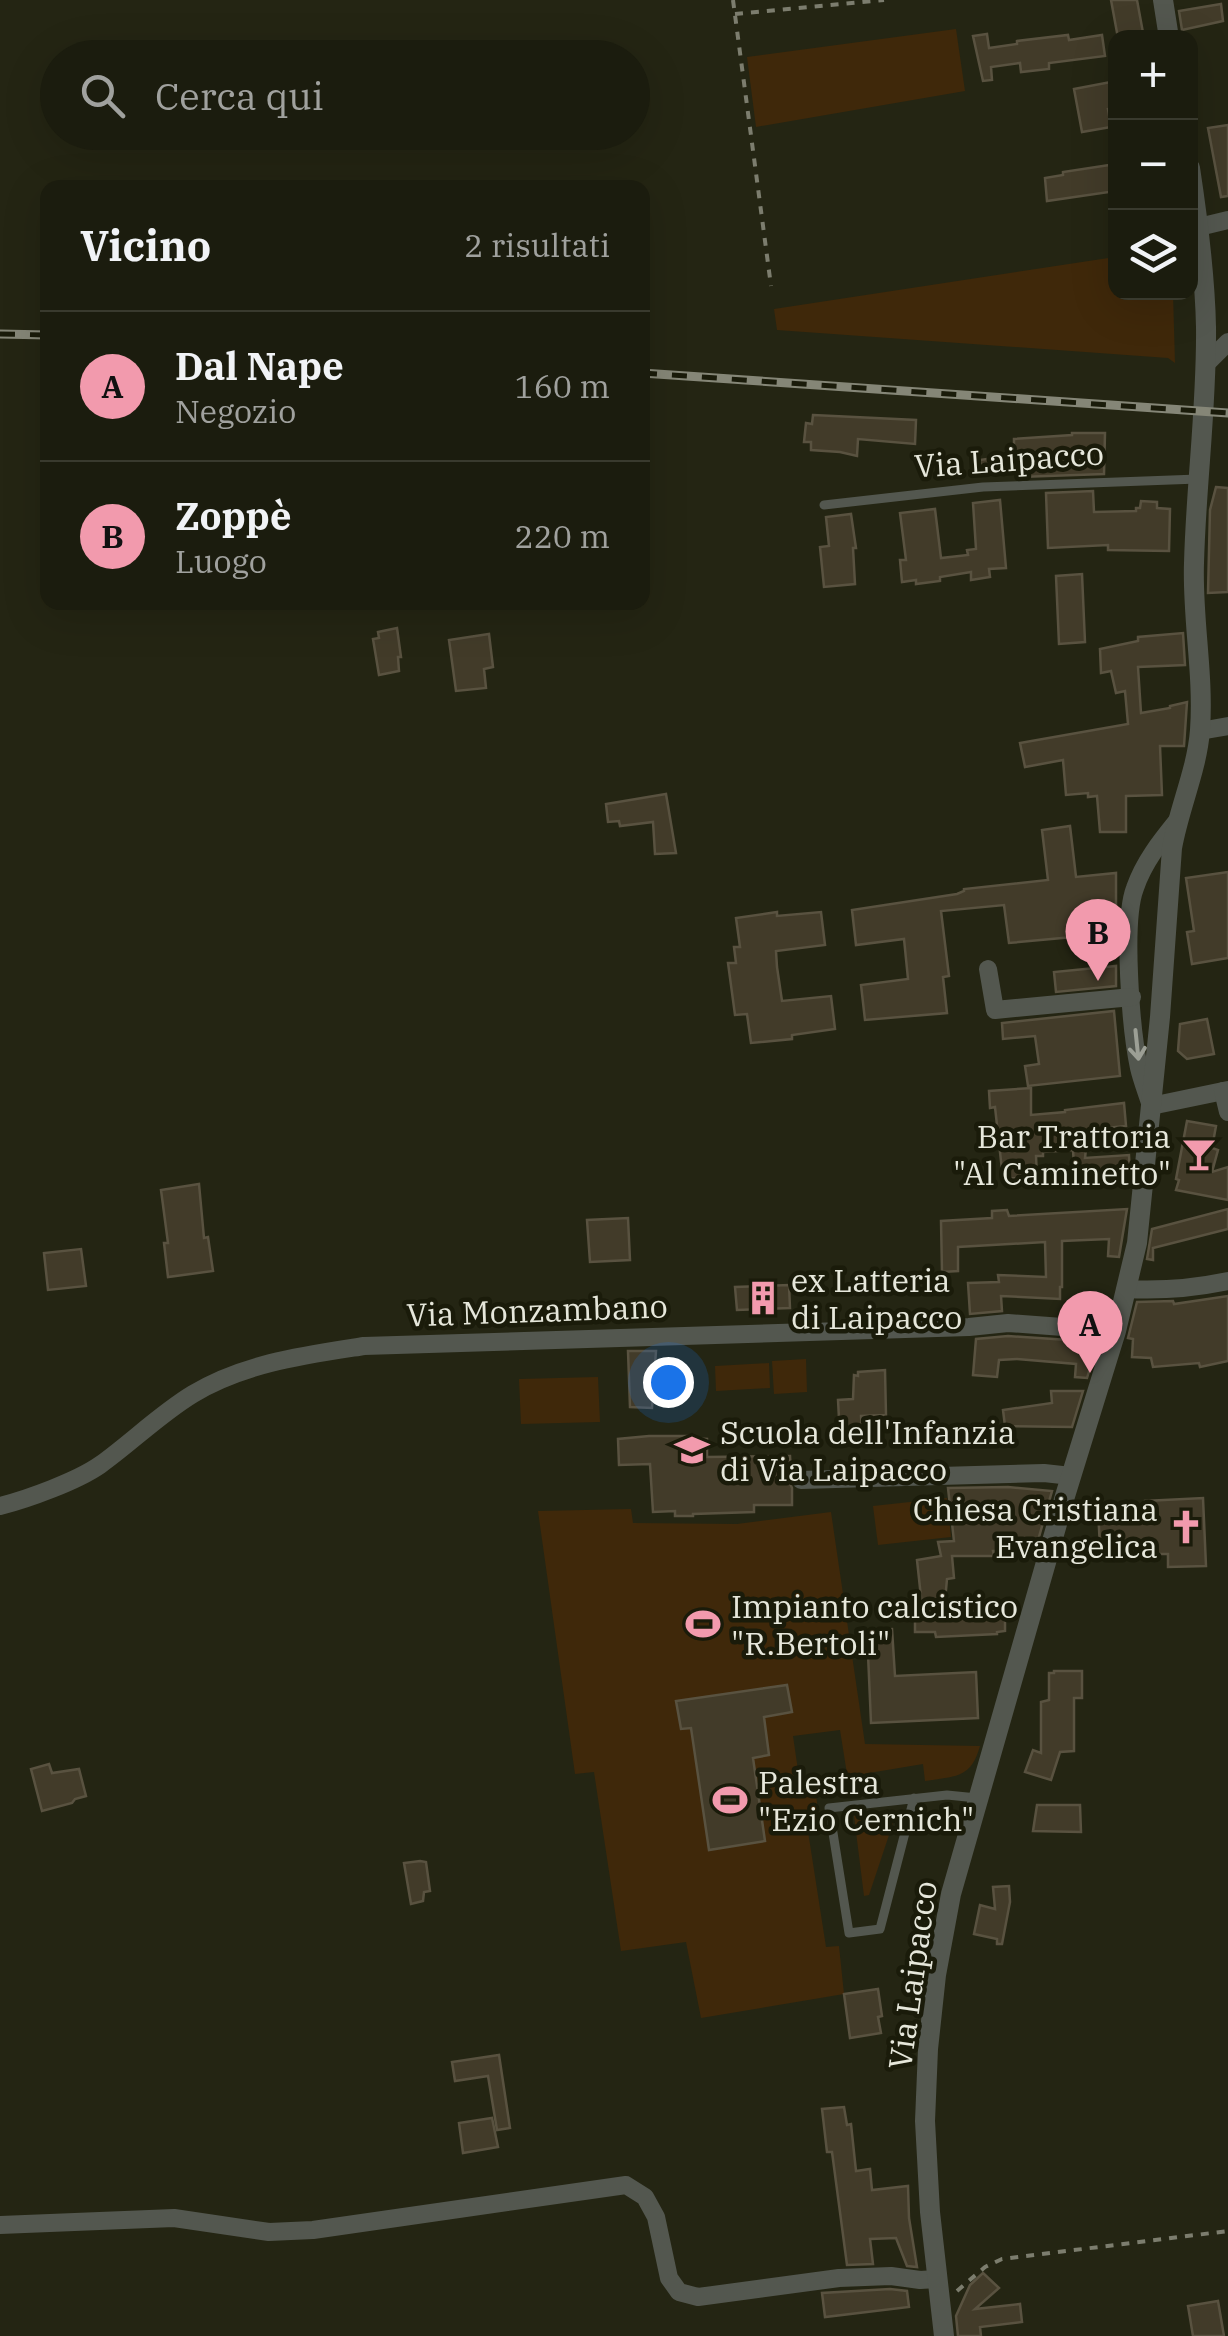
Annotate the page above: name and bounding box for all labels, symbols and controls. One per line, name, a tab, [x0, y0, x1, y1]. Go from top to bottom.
map controls	[1108, 30, 1198, 300]
button: +	[1108, 30, 1198, 120]
search box	[40, 40, 650, 150]
icon: search	[75, 68, 130, 123]
text: Cerca qui	[155, 71, 324, 120]
button: −	[1108, 120, 1198, 210]
button: layers	[1108, 210, 1198, 300]
text: Vicino	[80, 218, 211, 273]
text: 2 risultati	[464, 224, 610, 266]
text: Dal Nape	[175, 341, 344, 390]
text: A	[101, 365, 124, 407]
text: 160 m	[514, 365, 610, 407]
text: Negozio	[175, 390, 296, 432]
street label: Via Laipacco	[913, 431, 1105, 487]
text: Zoppè	[175, 491, 292, 540]
text: B	[101, 515, 124, 557]
text: 220 m	[514, 515, 610, 557]
text: Luogo	[175, 540, 267, 582]
pin: B	[1066, 898, 1130, 981]
one-way arrow	[1128, 1028, 1147, 1060]
place label: Bar Trattoria "Al Caminetto"	[953, 1115, 1171, 1194]
bar icon: Bar Trattoria "Al Caminetto"	[1180, 1135, 1218, 1173]
place label: ex Latteria di Laipacco	[791, 1259, 962, 1338]
building icon: ex Latteria di Laipacco	[744, 1279, 782, 1317]
street label: Via Monzambano	[406, 1284, 668, 1336]
pin: A	[1058, 1290, 1122, 1373]
your location	[643, 1357, 694, 1408]
place label: Scuola dell'Infanzia di Via Laipacco	[720, 1411, 1015, 1490]
school or university icon: Scuola dell'Infanzia di Via Laipacco	[673, 1431, 711, 1469]
place label: Chiesa Cristiana Evangelica	[913, 1488, 1158, 1567]
church icon: Chiesa Cristiana Evangelica	[1167, 1508, 1205, 1546]
place label: Impianto calcistico "R.Bertoli"	[731, 1585, 1018, 1664]
sports icon: Impianto calcistico "R.Bertoli"	[684, 1605, 722, 1643]
place label: Palestra "Ezio Cernich"	[758, 1761, 974, 1840]
sports icon: Palestra "Ezio Cernich"	[711, 1781, 749, 1819]
street label: Via Laipacco	[878, 1878, 946, 2072]

